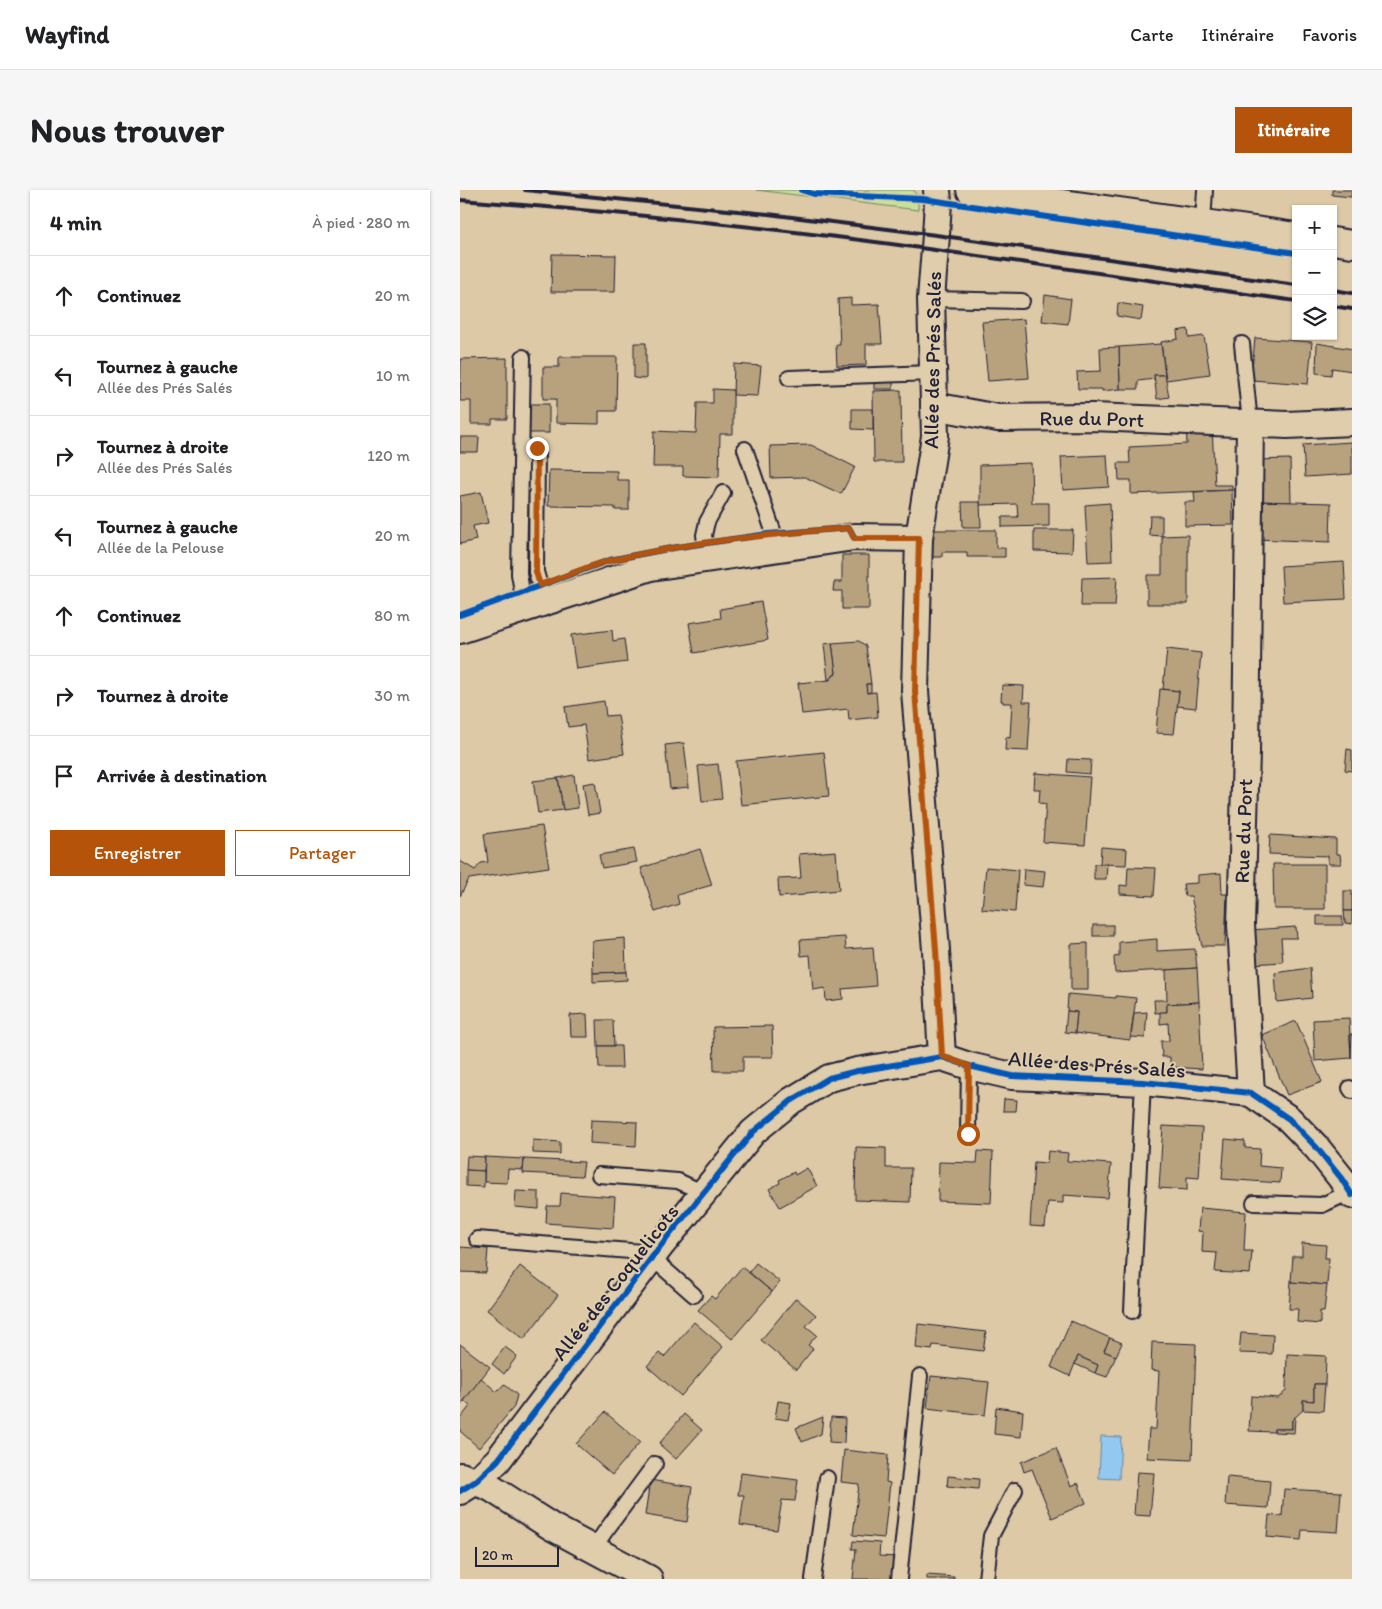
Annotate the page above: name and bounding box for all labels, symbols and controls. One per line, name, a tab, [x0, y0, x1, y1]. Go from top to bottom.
text: Wayfind	[25, 20, 109, 49]
text: Carte	[1130, 24, 1174, 46]
text: Itinéraire	[1202, 24, 1274, 46]
text: Favoris	[1302, 24, 1357, 46]
button: Itinéraire	[1235, 107, 1352, 153]
text: Nous trouver	[30, 109, 224, 151]
map controls	[1292, 205, 1337, 340]
button: +	[1292, 205, 1337, 250]
text: 4 min	[50, 210, 102, 235]
text: À pied · 280 m	[312, 213, 410, 232]
button: −	[1292, 250, 1337, 295]
street label: Allée des Prés Salés	[918, 271, 946, 449]
icon: ahead	[50, 282, 78, 310]
text: Continuez	[97, 284, 181, 307]
text: 20 m	[375, 286, 410, 305]
button: layers	[1292, 295, 1337, 340]
text: Tournez à gauche	[97, 355, 238, 378]
icon: left	[50, 362, 78, 390]
text: 10 m	[376, 366, 410, 385]
text: Allée des Prés Salés	[97, 378, 232, 397]
street label: Rue du Port	[1039, 404, 1145, 432]
text: Tournez à droite	[97, 435, 229, 458]
route end	[526, 437, 549, 460]
icon: right	[50, 442, 78, 470]
text: 120 m	[367, 446, 410, 465]
text: Allée des Prés Salés	[97, 458, 232, 477]
text: Tournez à gauche	[97, 515, 238, 538]
icon: left	[50, 522, 78, 550]
text: 20 m	[375, 526, 410, 545]
text: Allée de la Pelouse	[97, 538, 224, 557]
icon: ahead	[50, 602, 78, 630]
text: Continuez	[97, 604, 181, 627]
text: 80 m	[374, 606, 410, 625]
icon: right	[50, 682, 78, 710]
text: Tournez à droite	[97, 684, 229, 707]
text: 30 m	[374, 686, 410, 705]
icon: arrive	[50, 762, 78, 790]
text: Arrivée à destination	[97, 764, 267, 787]
street label: Rue du Port	[1229, 778, 1257, 884]
button: Enregistrer	[50, 830, 225, 876]
button: Partager	[235, 830, 410, 876]
street label: Allée des Prés Salés	[1007, 1045, 1187, 1083]
route start	[957, 1123, 980, 1146]
street label: Allée des Coquelicots	[546, 1199, 684, 1365]
scale bar	[475, 1544, 559, 1567]
text: 20 m	[482, 1547, 513, 1564]

